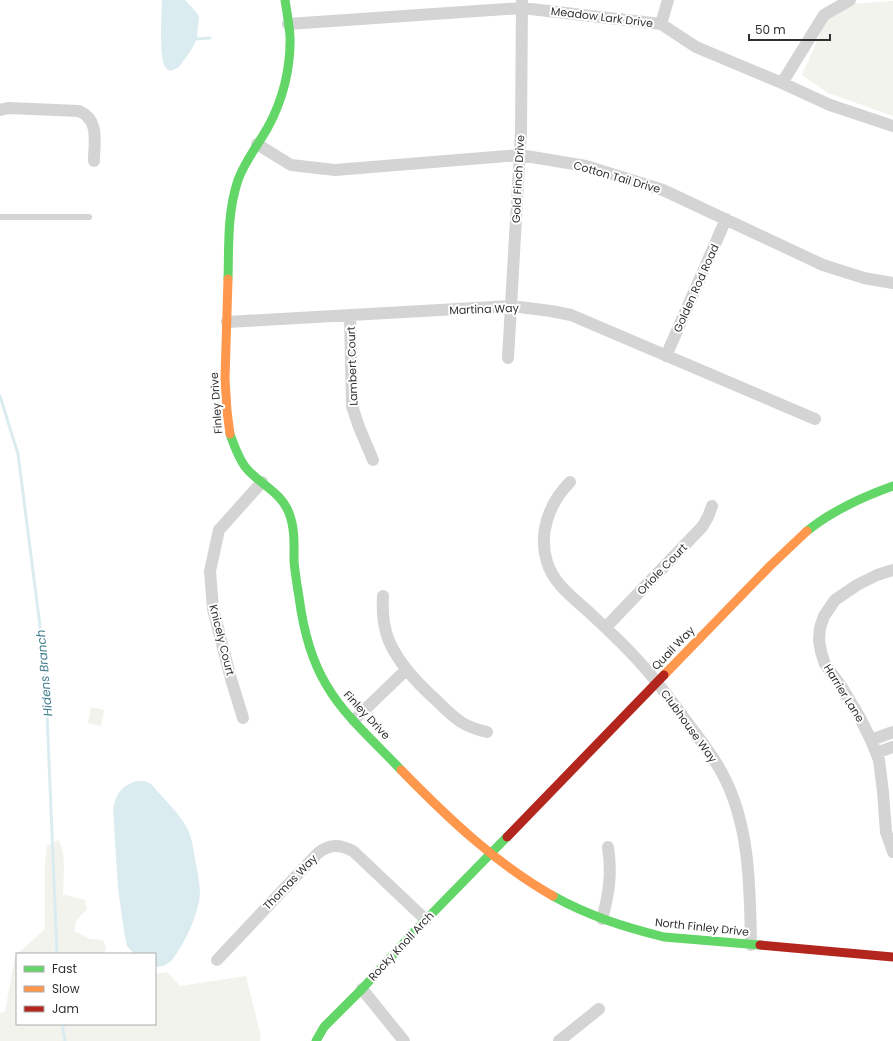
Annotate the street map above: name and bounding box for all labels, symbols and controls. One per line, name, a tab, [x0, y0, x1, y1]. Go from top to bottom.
street label: Meadow Lark Drive	[550, 3, 654, 31]
scale bar	[749, 16, 830, 42]
text: 50 m	[755, 21, 786, 38]
street label: Gold Finch Drive	[508, 134, 528, 223]
street label: Cotton Tail Drive	[572, 157, 663, 197]
street label: Golden Rod Road	[669, 241, 723, 335]
street label: Martina Way	[449, 300, 520, 318]
street label: Lambert Court	[343, 326, 361, 406]
street label: Finley Drive	[206, 372, 226, 434]
street label: Oriole Court	[633, 540, 691, 598]
street label: Knicely Court	[205, 603, 239, 677]
street label: Quail Way	[648, 622, 699, 674]
water label: Hidens Branch	[32, 629, 56, 717]
street label: Harrier Lane	[820, 661, 868, 725]
street label: Clubhouse Way	[657, 686, 721, 766]
street label: Finley Drive	[340, 687, 394, 743]
street label: Thomas Way	[259, 850, 321, 913]
street label: Rocky Knoll Arch	[365, 908, 437, 984]
street label: North Finley Drive	[654, 914, 750, 940]
legend	[16, 953, 156, 1025]
text: Fast	[52, 960, 77, 977]
text: Slow	[52, 980, 80, 997]
text: Jam	[52, 1000, 79, 1017]

